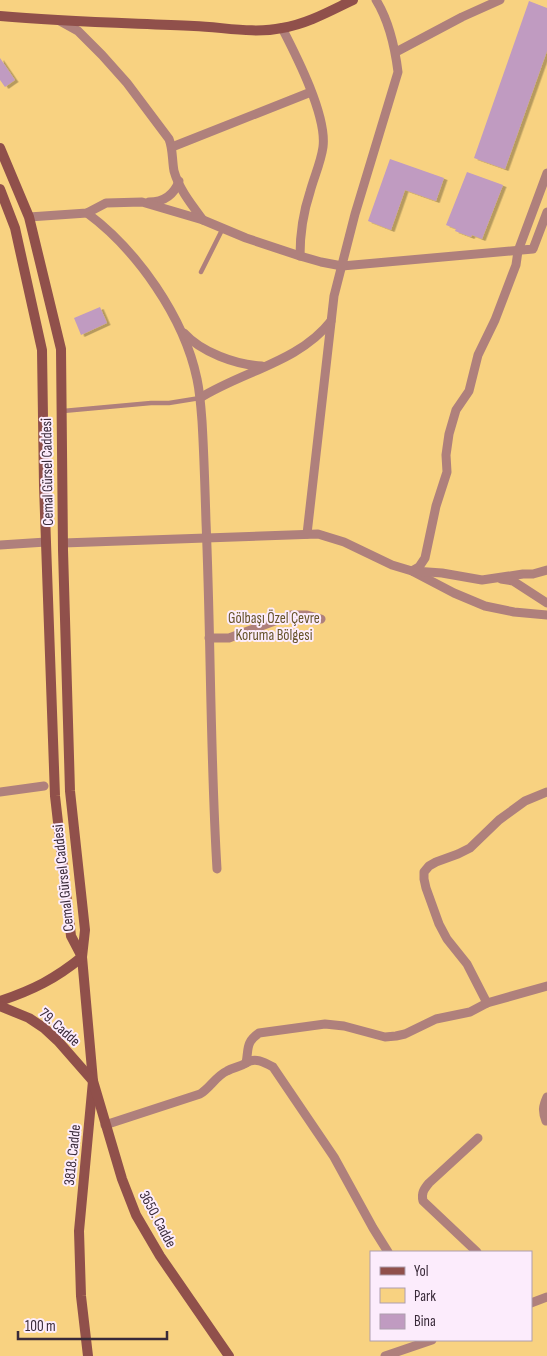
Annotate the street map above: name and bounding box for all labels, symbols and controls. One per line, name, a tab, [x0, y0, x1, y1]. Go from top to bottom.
street label: Cemal Gürsel Caddesi	[37, 418, 58, 526]
park label: Gölbaşı Özel Çevre Koruma Bölgesi	[228, 609, 320, 645]
street label: Cemal Gürsel Caddesi	[48, 823, 79, 933]
street label: 79. Cadde	[35, 1004, 84, 1051]
street label: 3818. Cadde	[60, 1124, 85, 1186]
street label: 3650. Cadde	[135, 1188, 180, 1251]
legend	[370, 1251, 532, 1341]
text: Yol	[414, 1262, 429, 1281]
text: Park	[414, 1287, 436, 1306]
scale bar	[18, 1308, 166, 1340]
text: Bina	[414, 1312, 436, 1331]
text: 100 m	[25, 1317, 56, 1336]

